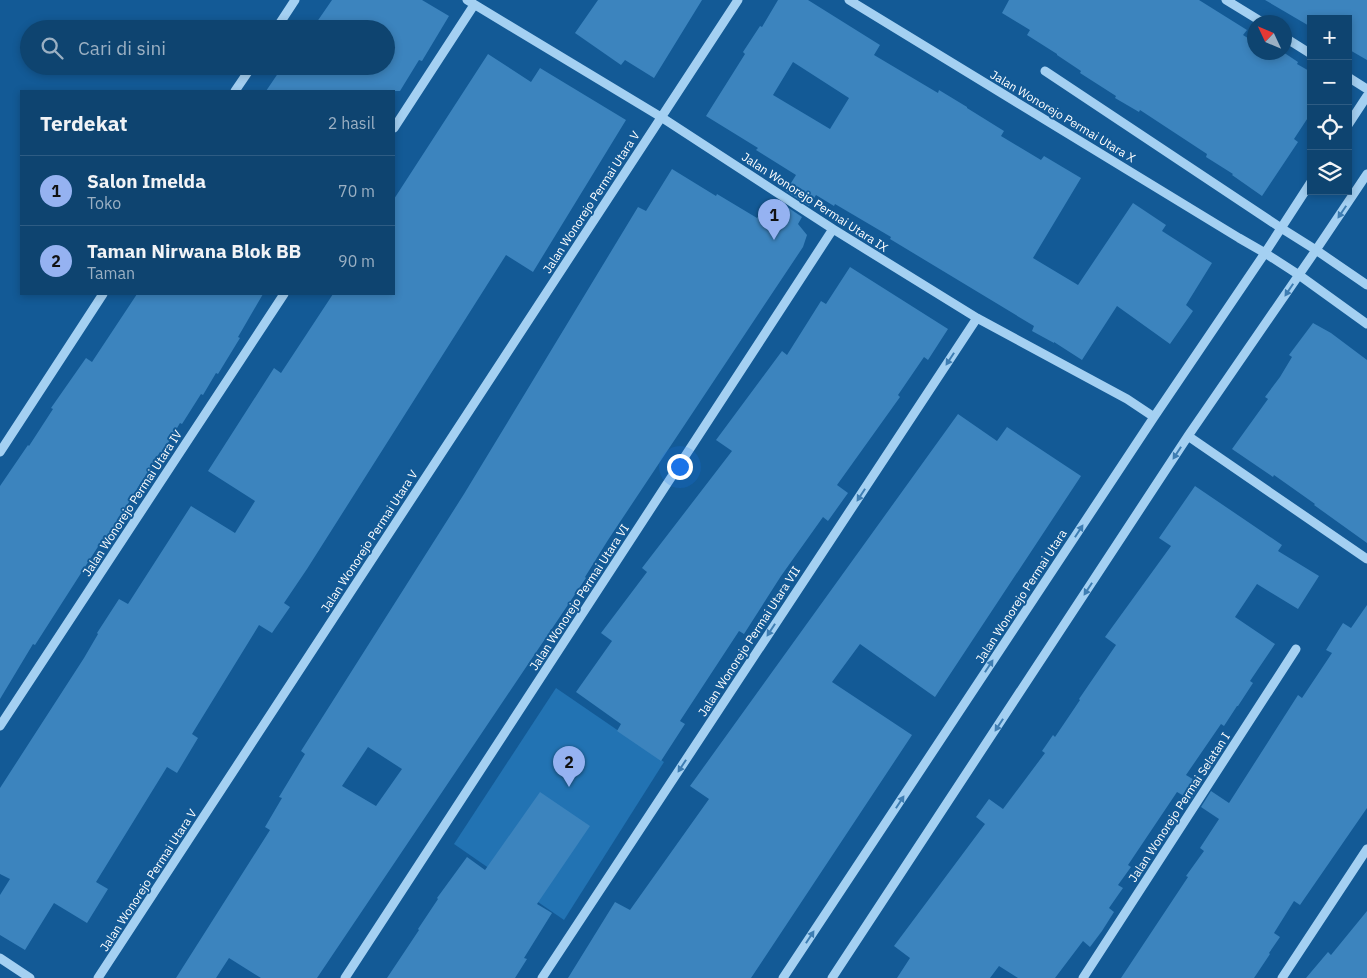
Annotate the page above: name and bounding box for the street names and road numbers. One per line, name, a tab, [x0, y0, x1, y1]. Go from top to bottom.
street label: Jalan Wonorejo Permai Utara X	[988, 67, 1139, 166]
street label: Jalan Wonorejo Permai Utara V	[539, 128, 643, 276]
street label: Jalan Wonorejo Permai Utara IX	[739, 149, 891, 255]
street label: Jalan Wonorejo Permai Utara IV	[79, 427, 185, 579]
street label: Jalan Wonorejo Permai Utara V	[317, 467, 421, 615]
street label: Jalan Wonorejo Permai Utara VI	[526, 521, 632, 673]
street label: Jalan Wonorejo Permai Utara	[972, 526, 1070, 666]
street label: Jalan Wonorejo Permai Utara VII	[695, 563, 803, 719]
street label: Jalan Wonorejo Permai Selatan I	[1125, 729, 1233, 885]
street label: Jalan Wonorejo Permai Utara V	[96, 806, 200, 954]

